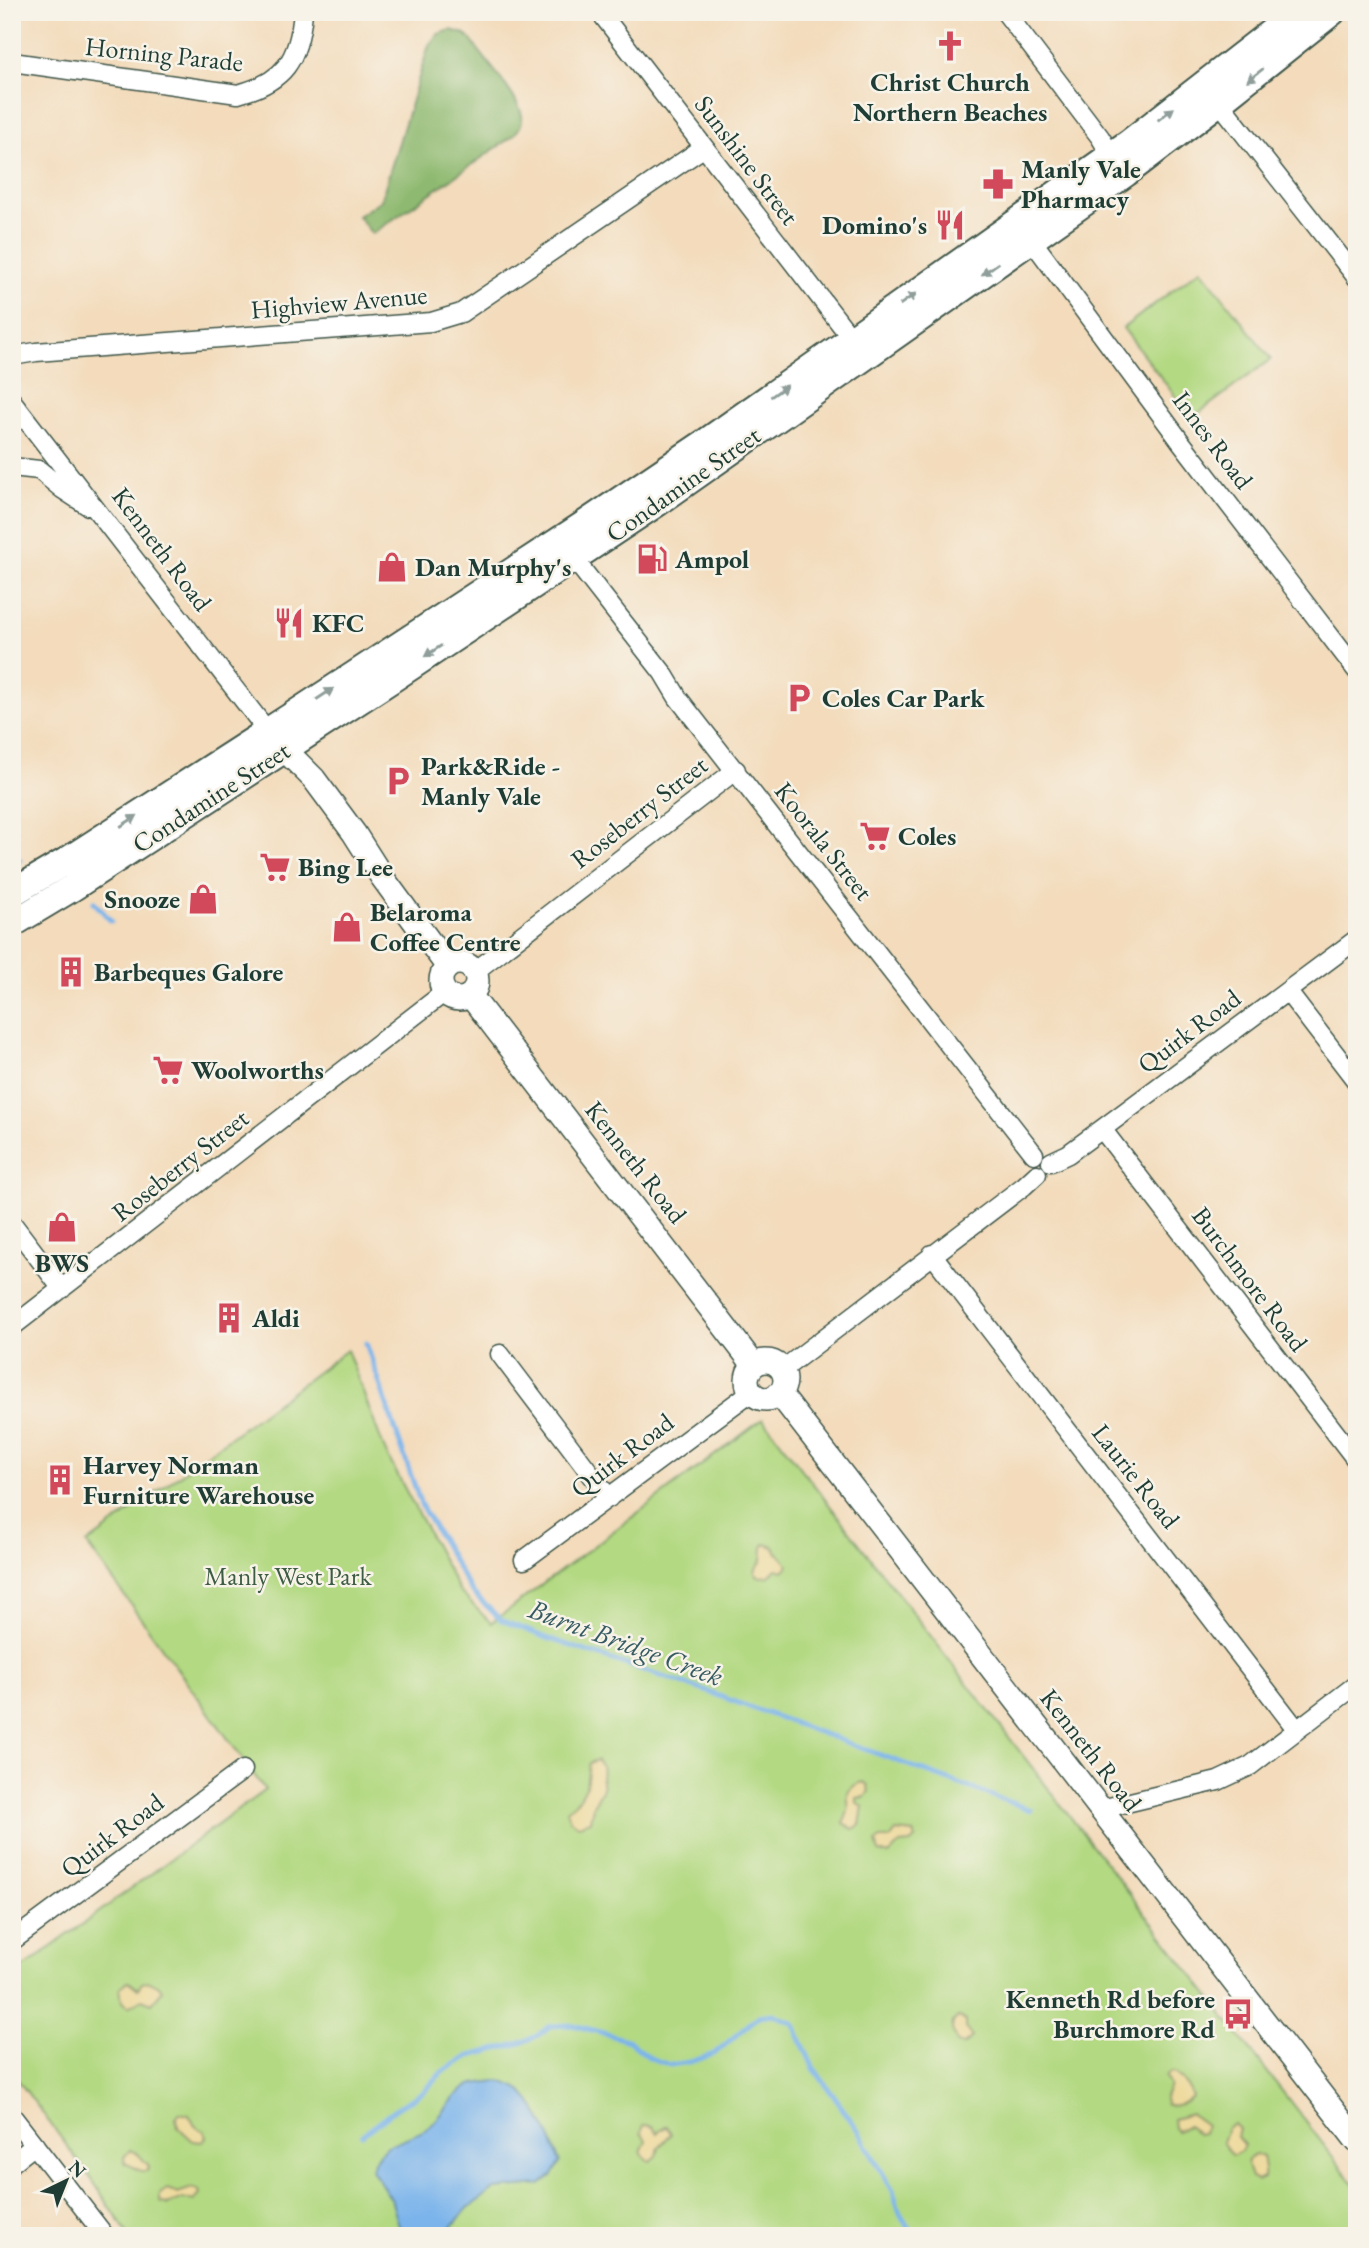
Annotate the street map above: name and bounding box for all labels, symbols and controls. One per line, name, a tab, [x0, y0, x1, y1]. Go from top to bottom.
street label: Horning Parade	[83, 29, 245, 79]
church icon: Christ Church Northern Beaches	[933, 29, 967, 63]
place label: Christ Church Northern Beaches	[853, 65, 1047, 129]
one-way arrow	[1246, 67, 1264, 81]
street label: Sunshine Street	[687, 88, 807, 232]
one-way arrow	[1157, 107, 1175, 122]
place label: Manly Vale Pharmacy	[1021, 152, 1141, 216]
pharmacy icon: Manly Vale Pharmacy	[981, 167, 1015, 201]
place label: Domino's	[822, 208, 927, 242]
restaurant icon: Domino's	[933, 208, 967, 242]
one-way arrow	[981, 262, 999, 276]
street label: Highview Avenue	[249, 277, 429, 327]
one-way arrow	[899, 292, 917, 306]
one-way arrow	[770, 384, 788, 398]
street label: Innes Road	[1165, 384, 1262, 497]
street label: Condamine Street	[599, 418, 767, 550]
street label: Kenneth Road	[104, 480, 220, 618]
fuel station icon: Ampol	[635, 542, 669, 576]
place label: Ampol	[674, 542, 749, 576]
shop icon: Dan Murphy's	[375, 550, 409, 584]
place label: Dan Murphy's	[415, 550, 571, 584]
restaurant icon: KFC	[272, 606, 306, 640]
place label: KFC	[312, 606, 364, 640]
one-way arrow	[423, 645, 442, 658]
parking icon: Coles Car Park	[782, 681, 816, 715]
place label: Coles Car Park	[822, 681, 985, 715]
one-way arrow	[315, 688, 335, 701]
street label: Condamine Street	[126, 733, 296, 861]
street label: Roseberry Street	[564, 748, 714, 876]
place label: Park&Ride - Manly Vale	[421, 749, 560, 813]
parking icon: Park&Ride - Manly Vale	[381, 764, 415, 798]
street label: Koorala Street	[767, 775, 881, 907]
one-way arrow	[119, 815, 138, 828]
supermarket icon: Coles	[858, 819, 892, 853]
place label: Coles	[898, 819, 956, 853]
supermarket icon: Bing Lee	[258, 850, 292, 884]
place label: Bing Lee	[298, 850, 393, 884]
place label: Snooze	[104, 882, 180, 916]
shop icon: Snooze	[186, 882, 220, 916]
place label: Belaroma Coffee Centre	[370, 895, 521, 959]
shop icon: Belaroma Coffee Centre	[330, 910, 364, 944]
building icon: Barbeques Galore	[54, 955, 88, 989]
place label: Barbeques Galore	[94, 955, 284, 989]
street label: Quirk Road	[1131, 981, 1248, 1081]
supermarket icon: Woolworths	[151, 1053, 185, 1087]
place label: Woolworths	[191, 1053, 324, 1087]
street label: Kenneth Road	[577, 1094, 695, 1231]
street label: Roseberry Street	[105, 1101, 255, 1229]
street label: Burchmore Road	[1184, 1200, 1316, 1359]
shop icon: BWS	[45, 1210, 79, 1244]
place label: BWS	[35, 1246, 89, 1280]
building icon: Aldi	[212, 1301, 246, 1335]
place label: Aldi	[251, 1301, 300, 1335]
street label: Quirk Road	[564, 1405, 681, 1505]
street label: Laurie Road	[1084, 1417, 1188, 1536]
place label: Harvey Norman Furniture Warehouse	[83, 1448, 314, 1512]
building icon: Harvey Norman Furniture Warehouse	[43, 1463, 77, 1497]
park label: Manly West Park	[204, 1559, 372, 1593]
water label: Burnt Bridge Creek	[523, 1590, 728, 1694]
street label: Kenneth Road	[1032, 1682, 1150, 1819]
street label: Quirk Road	[54, 1785, 171, 1885]
place label: Kenneth Rd before Burchmore Rd	[1006, 1982, 1216, 2046]
bus stop icon: Kenneth Rd before Burchmore Rd	[1221, 1997, 1255, 2031]
north arrow	[32, 2146, 102, 2216]
text: N	[63, 2155, 92, 2184]

